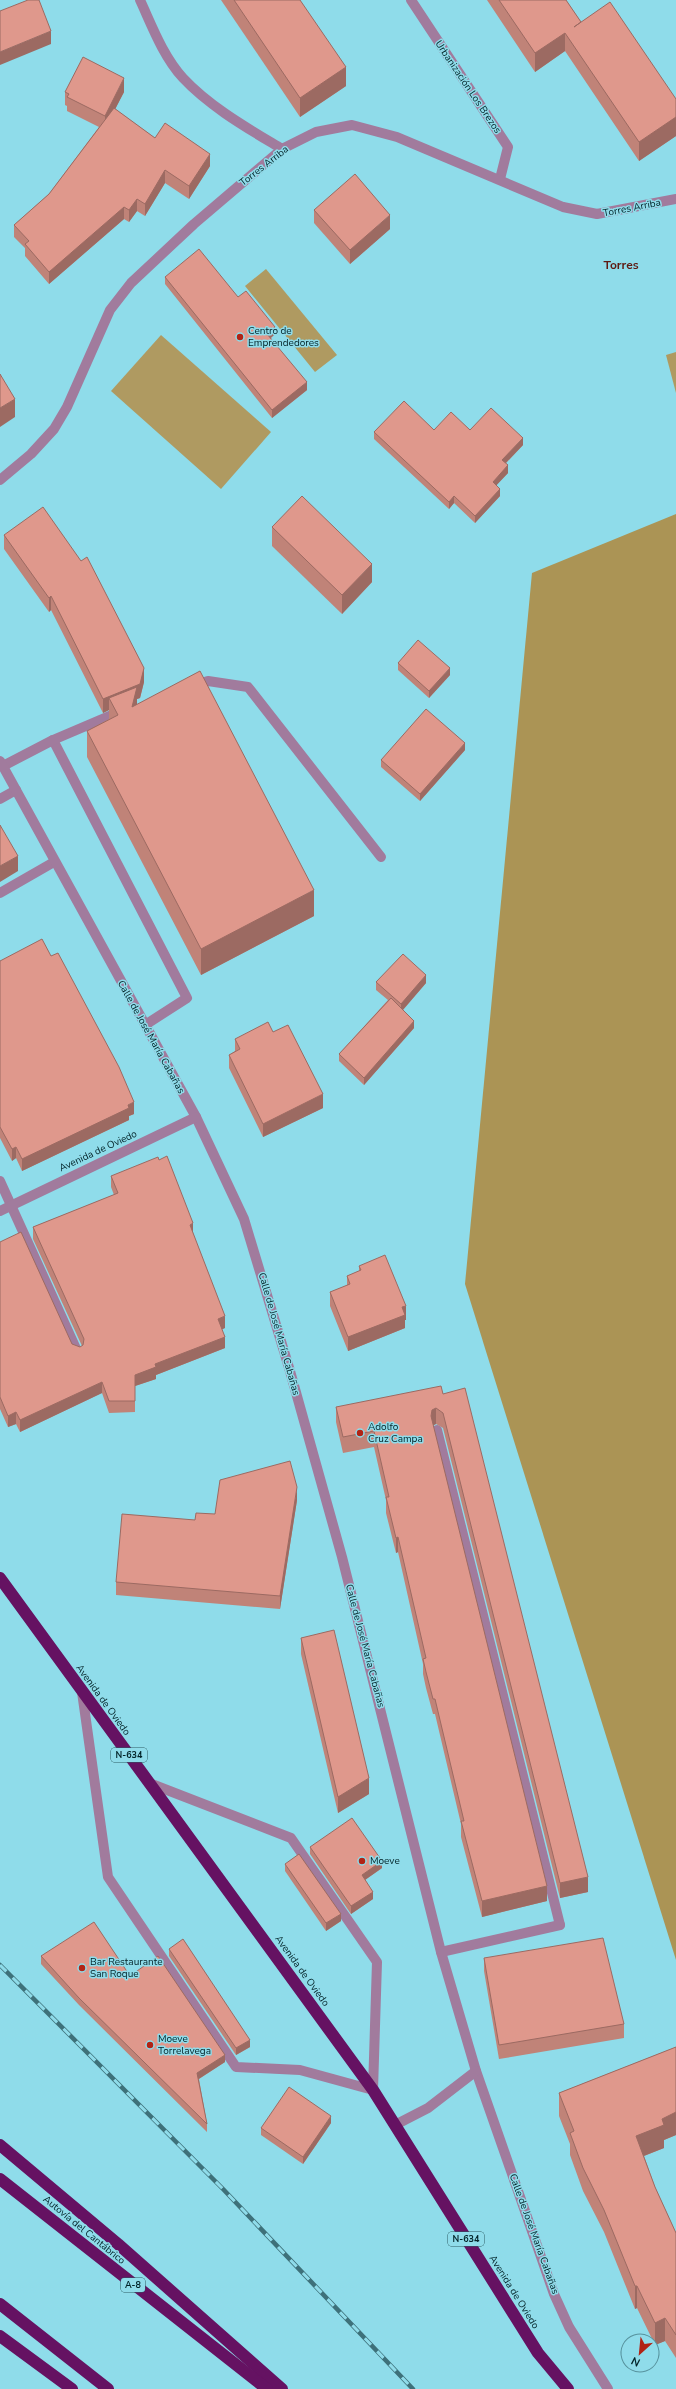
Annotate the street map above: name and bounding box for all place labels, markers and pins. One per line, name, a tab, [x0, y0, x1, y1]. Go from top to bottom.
place label: Centro de Emprendedores	[248, 324, 319, 350]
marker: Centro de Emprendedores	[235, 332, 245, 342]
place label: Adolfo Cruz Campa	[368, 1420, 423, 1446]
marker: Adolfo Cruz Campa	[355, 1428, 365, 1438]
place label: Moeve	[370, 1854, 400, 1868]
marker: Moeve	[357, 1856, 367, 1866]
place label: Bar Restaurante San Roque	[90, 1955, 163, 1981]
marker: Bar Restaurante San Roque	[77, 1963, 87, 1973]
place label: Moeve Torrelavega	[158, 2032, 211, 2058]
marker: Moeve Torrelavega	[145, 2040, 155, 2050]

